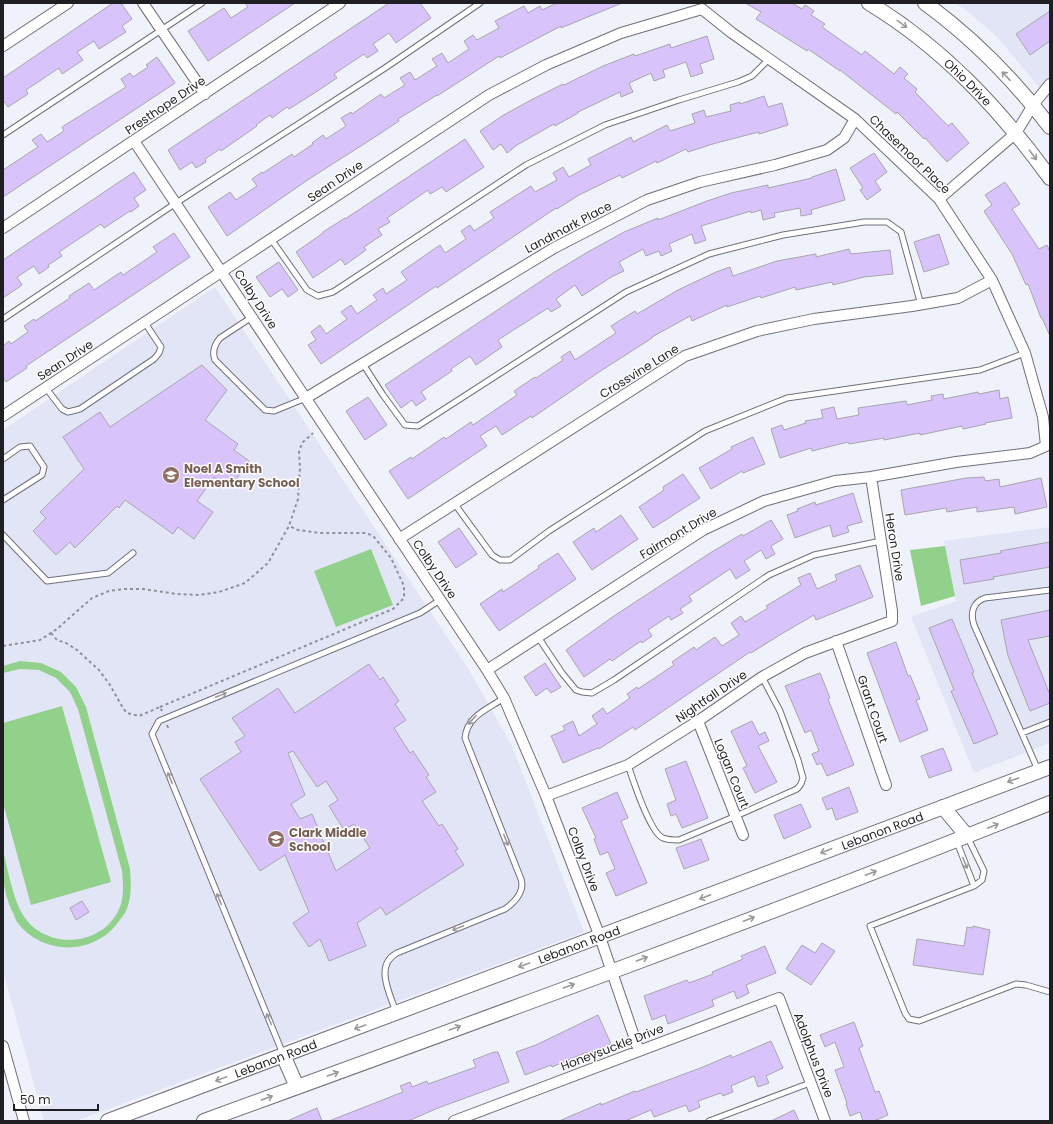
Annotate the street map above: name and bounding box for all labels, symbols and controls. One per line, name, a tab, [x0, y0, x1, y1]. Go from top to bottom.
one-way arrow	[896, 20, 907, 28]
street label: Ohio Drive	[941, 54, 996, 109]
one-way arrow	[1002, 71, 1011, 81]
street label: Presthope Drive	[121, 72, 209, 138]
street label: Chasemoor Place	[866, 111, 954, 197]
one-way arrow	[1029, 149, 1037, 160]
street label: Sean Drive	[304, 156, 366, 206]
street label: Landmark Place	[522, 197, 614, 257]
street label: Colby Drive	[230, 266, 282, 332]
street label: Sean Drive	[34, 336, 96, 384]
street label: Crossvine Lane	[596, 340, 682, 402]
place label: Noel A Smith Elementary School	[184, 460, 299, 491]
school or university icon: Noel A Smith Elementary School	[161, 465, 181, 485]
street label: Fairmont Drive	[636, 503, 720, 563]
street label: Heron Drive	[881, 512, 909, 582]
street label: Colby Drive	[409, 536, 461, 602]
street label: Nightfall Drive	[672, 666, 750, 726]
street label: Grant Court	[853, 673, 893, 745]
one-way arrow	[214, 691, 226, 699]
one-way arrow	[468, 715, 477, 725]
street label: Logan Court	[710, 736, 754, 810]
one-way arrow	[166, 773, 173, 785]
one-way arrow	[1008, 777, 1020, 785]
street label: Lebanon Road	[839, 807, 926, 853]
one-way arrow	[986, 821, 998, 829]
place label: Clark Middle School	[289, 824, 367, 855]
street label: Colby Drive	[564, 824, 604, 894]
school or university icon: Clark Middle School	[266, 829, 286, 849]
one-way arrow	[502, 834, 510, 846]
one-way arrow	[821, 848, 833, 856]
one-way arrow	[962, 856, 969, 869]
one-way arrow	[865, 868, 877, 876]
one-way arrow	[215, 893, 223, 905]
one-way arrow	[699, 894, 711, 902]
one-way arrow	[743, 914, 755, 922]
street label: Lebanon Road	[535, 921, 622, 967]
one-way arrow	[452, 925, 464, 933]
one-way arrow	[636, 954, 648, 962]
one-way arrow	[519, 962, 531, 970]
one-way arrow	[563, 982, 576, 989]
street label: Adolphus Drive	[790, 1010, 838, 1100]
one-way arrow	[264, 1014, 272, 1026]
street label: Honeysuckle Drive	[558, 1020, 666, 1074]
one-way arrow	[354, 1023, 366, 1031]
one-way arrow	[449, 1024, 461, 1032]
street label: Lebanon Road	[232, 1035, 319, 1081]
one-way arrow	[327, 1069, 339, 1077]
one-way arrow	[215, 1075, 227, 1083]
scale bar	[14, 1086, 98, 1112]
text: 50 m	[20, 1091, 51, 1108]
one-way arrow	[260, 1094, 273, 1101]

